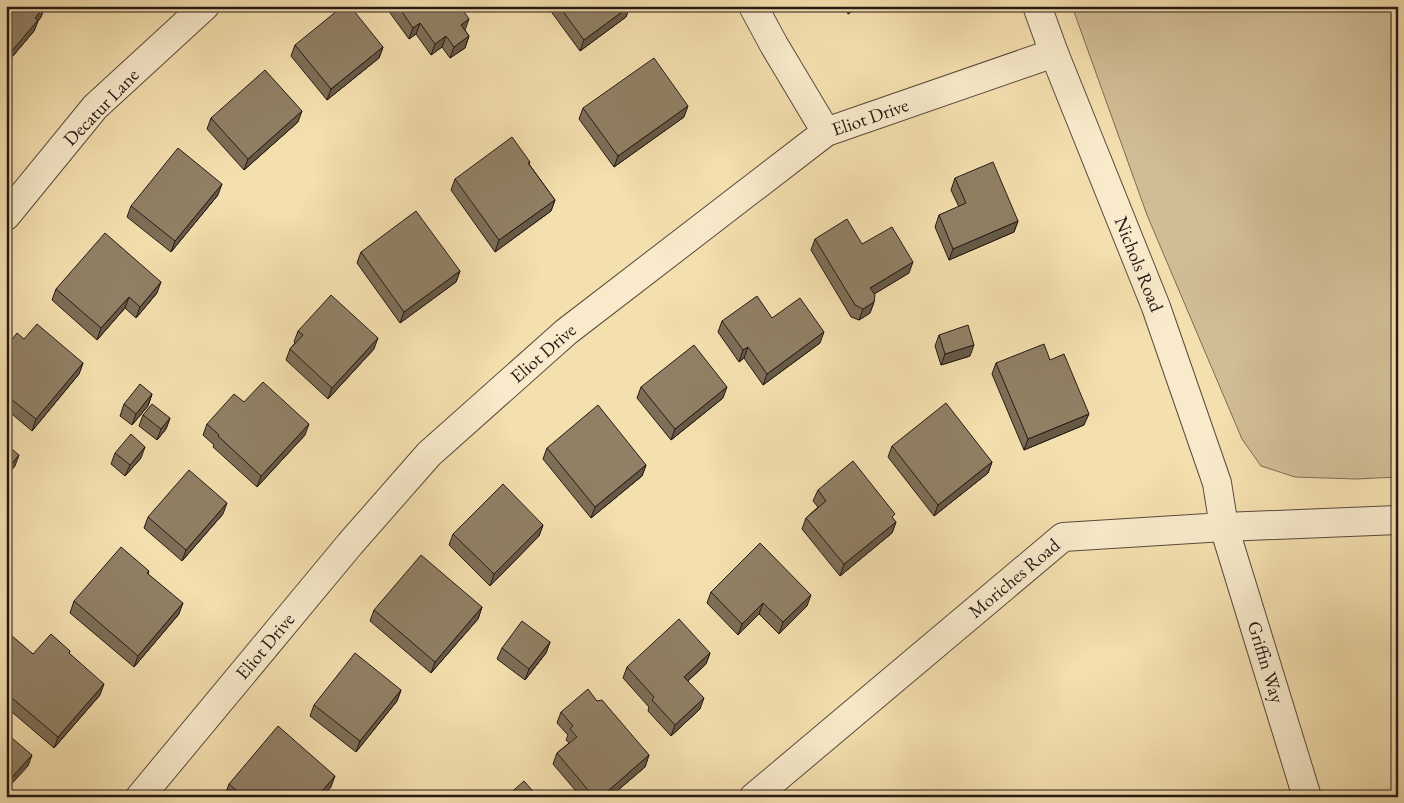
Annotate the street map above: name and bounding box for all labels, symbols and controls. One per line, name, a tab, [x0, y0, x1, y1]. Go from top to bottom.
street label: Decatur Lane	[58, 63, 144, 151]
street label: Eliot Drive	[828, 92, 912, 142]
street label: Nichols Road	[1109, 213, 1170, 316]
street label: Eliot Drive	[505, 317, 581, 389]
street label: Moriches Road	[963, 532, 1065, 624]
street label: Eliot Drive	[230, 607, 300, 685]
street label: Griffin Way	[1242, 618, 1291, 707]

